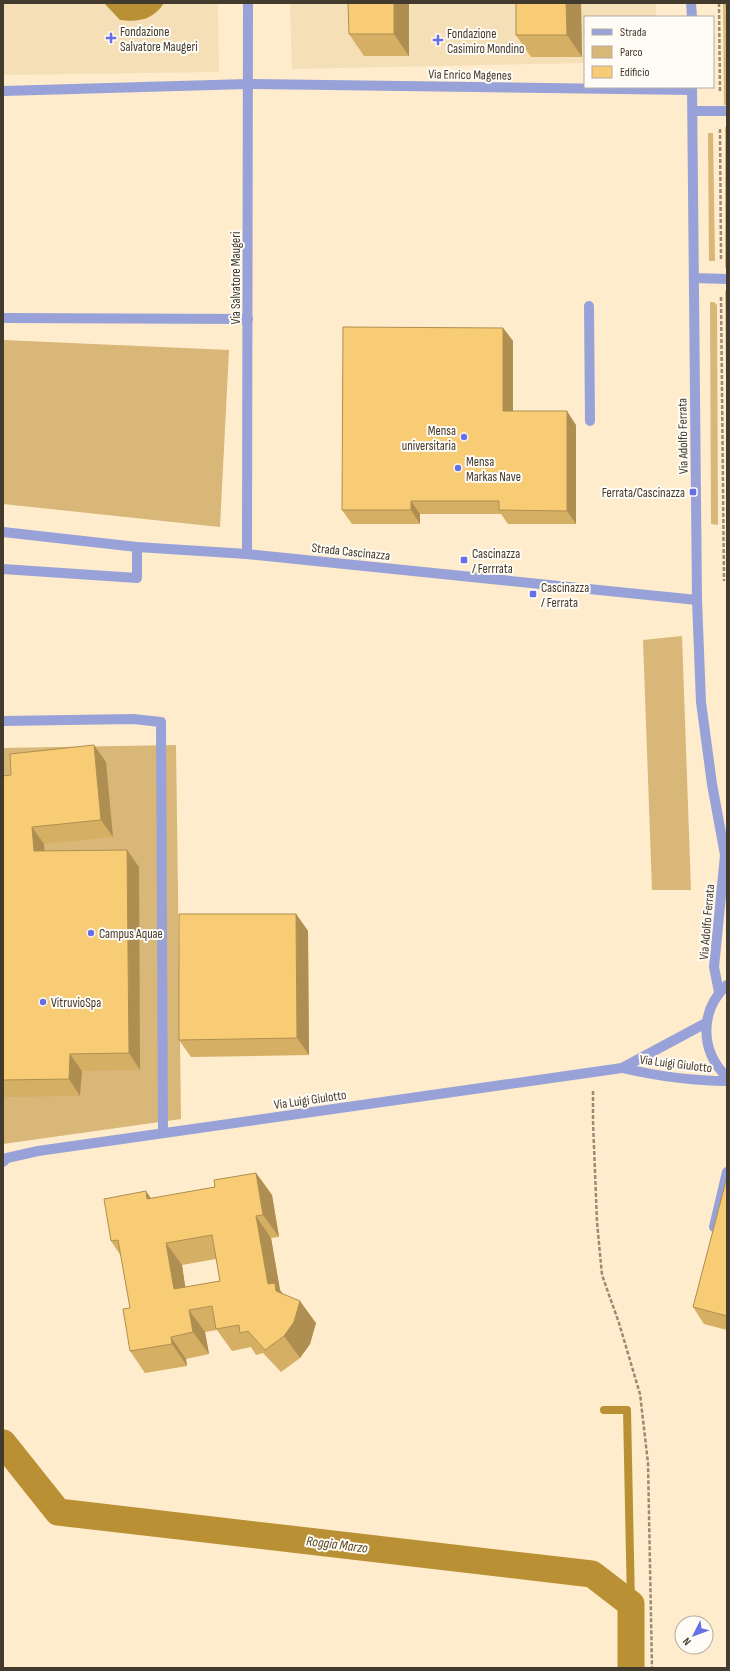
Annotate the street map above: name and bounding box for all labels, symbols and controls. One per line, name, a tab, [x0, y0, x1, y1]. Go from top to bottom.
legend	[584, 16, 714, 88]
place label: Fondazione Salvatore Maugeri	[120, 24, 198, 55]
text: Strada	[620, 25, 647, 40]
place label: Fondazione Casimiro Mondino	[447, 26, 524, 57]
marker: Fondazione Salvatore Maugeri	[105, 32, 117, 44]
marker: Fondazione Casimiro Mondino	[432, 34, 444, 46]
text: Parco	[620, 45, 643, 60]
text: Edificio	[620, 65, 649, 80]
street label: Via Enrico Magenes	[428, 66, 512, 84]
street label: Via Salvatore Maugeri	[228, 232, 244, 324]
street label: Via Adolfo Ferrata	[674, 398, 692, 474]
place label: Mensa universitaria	[402, 423, 456, 454]
marker: Mensa universitaria	[459, 432, 469, 442]
place label: Mensa Markas Nave	[466, 454, 521, 485]
marker: Mensa Markas Nave	[453, 463, 463, 473]
place label: Ferrata/Cascinazza	[602, 485, 685, 501]
marker: Ferrata/Cascinazza	[688, 487, 698, 497]
street label: Strada Cascinazza	[311, 540, 391, 564]
place label: Cascinazza / Ferrrata	[472, 546, 520, 577]
marker: Cascinazza / Ferrrata	[459, 555, 469, 565]
place label: Cascinazza / Ferrata	[541, 580, 589, 611]
marker: Cascinazza / Ferrata	[528, 589, 538, 599]
street label: Via Adolfo Ferrata	[696, 884, 718, 961]
place label: Campus Aquae	[99, 926, 163, 942]
marker: Campus Aquae	[86, 928, 96, 938]
place label: VitruvioSpa	[51, 995, 101, 1011]
marker: VitruvioSpa	[38, 997, 48, 1007]
street label: Via Luigi Giulotto	[639, 1052, 713, 1076]
street label: Via Luigi Giulotto	[273, 1087, 347, 1113]
water label: Roggia Marzo	[305, 1532, 369, 1557]
north arrow	[674, 1615, 714, 1655]
text: N	[680, 1635, 694, 1648]

